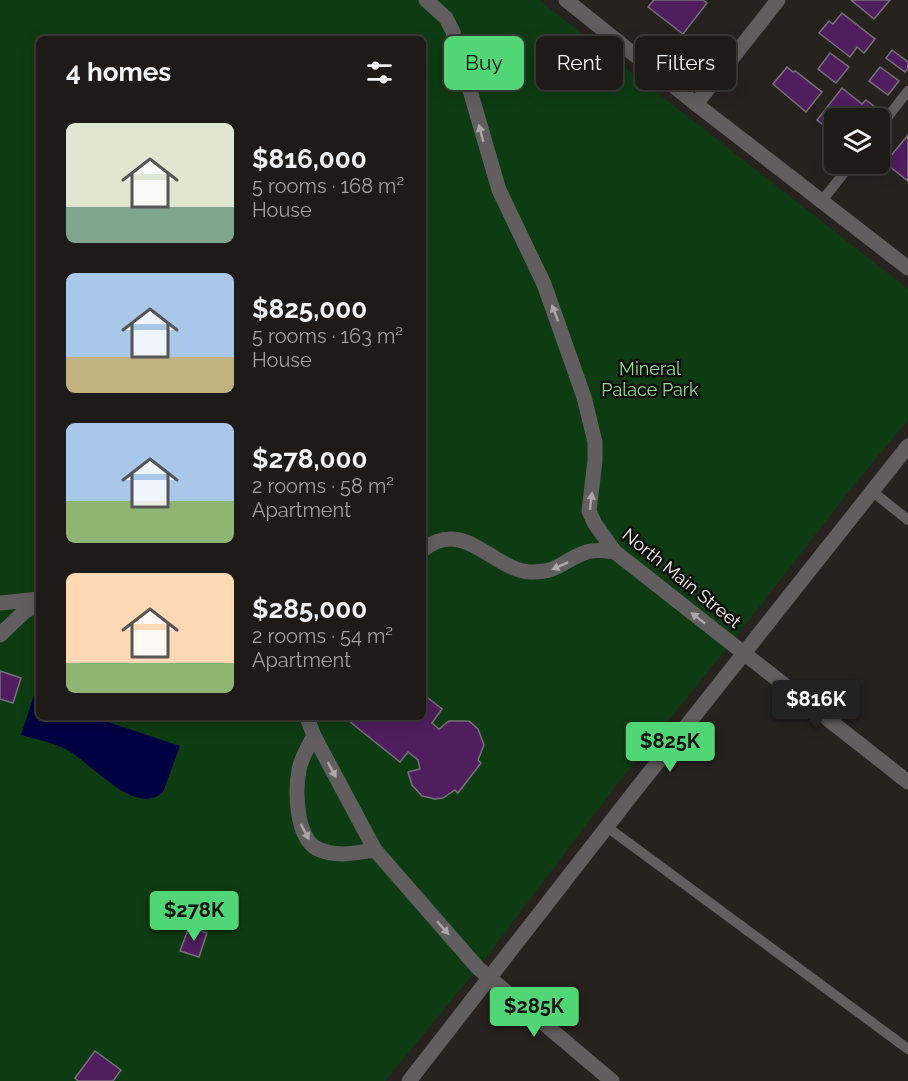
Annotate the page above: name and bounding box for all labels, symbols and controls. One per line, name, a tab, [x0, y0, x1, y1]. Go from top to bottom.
chip: Buy	[444, 36, 524, 90]
chip: Rent	[536, 36, 623, 90]
chip: Filters	[635, 36, 736, 90]
icon: filters	[363, 56, 396, 89]
text: 4 homes	[66, 57, 171, 87]
map controls	[824, 108, 890, 174]
button: layers	[824, 108, 890, 174]
one-way arrow	[476, 124, 485, 142]
text: $816,000	[252, 144, 367, 174]
icon: home	[114, 147, 186, 219]
text: 5 rooms · 168 m²	[252, 174, 404, 198]
text: House	[252, 198, 312, 222]
text: $825,000	[252, 294, 367, 324]
icon: home	[114, 297, 186, 369]
one-way arrow	[550, 304, 560, 322]
text: 5 rooms · 163 m²	[252, 324, 403, 348]
text: House	[252, 348, 312, 372]
park label: Mineral Palace Park	[601, 358, 699, 400]
text: $278,000	[252, 444, 367, 474]
icon: home	[114, 447, 186, 519]
text: 2 rooms · 58 m²	[252, 474, 394, 498]
one-way arrow	[586, 492, 596, 511]
text: Apartment	[252, 498, 351, 522]
street label: North Main Street	[619, 524, 745, 632]
one-way arrow	[551, 561, 568, 570]
text: $285,000	[252, 594, 367, 624]
icon: home	[114, 597, 186, 669]
one-way arrow	[690, 611, 706, 624]
text: 2 rooms · 54 m²	[252, 624, 393, 648]
text: Apartment	[252, 648, 351, 672]
pin: $816K	[774, 680, 858, 731]
text: $816K	[786, 687, 846, 711]
pin: $825K	[628, 722, 712, 773]
text: $825K	[640, 729, 700, 753]
one-way arrow	[327, 761, 337, 778]
one-way arrow	[300, 824, 310, 841]
pin: $278K	[152, 891, 236, 942]
text: $278K	[164, 898, 224, 922]
one-way arrow	[436, 920, 449, 935]
pin: $285K	[492, 987, 576, 1038]
text: $285K	[504, 994, 564, 1018]

